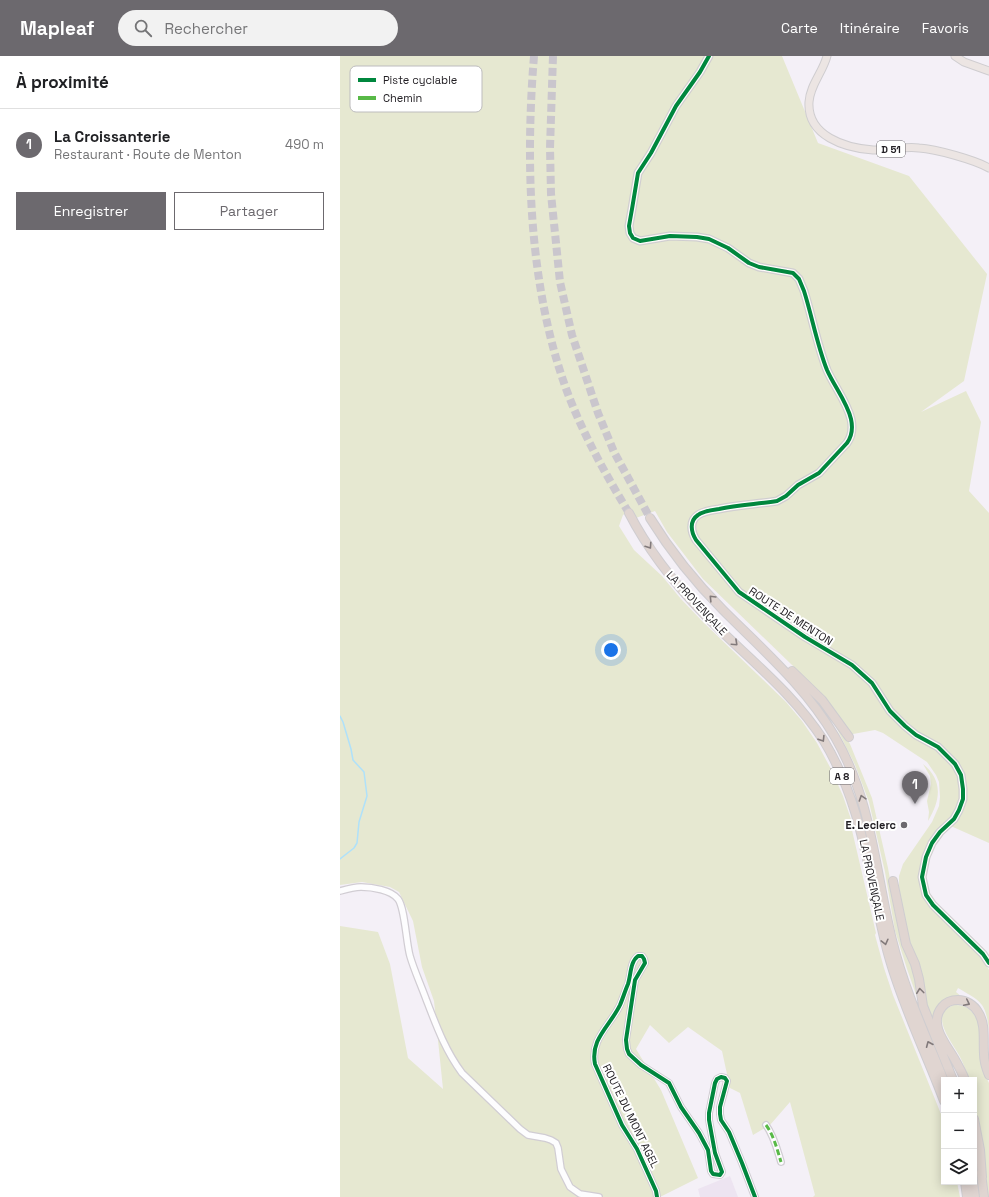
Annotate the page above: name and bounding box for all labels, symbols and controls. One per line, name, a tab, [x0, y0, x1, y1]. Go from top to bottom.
search box	[118, 10, 398, 46]
text: Mapleaf	[20, 16, 94, 41]
icon: search	[132, 17, 154, 39]
text: Rechercher	[164, 19, 248, 38]
text: Carte	[781, 19, 818, 37]
text: Itinéraire	[840, 19, 900, 37]
text: Favoris	[922, 19, 969, 37]
legend	[350, 66, 482, 112]
text: À proximité	[16, 71, 109, 93]
text: Piste cyclable	[383, 73, 457, 87]
text: Chemin	[383, 91, 422, 105]
text: La Croissanterie	[54, 127, 170, 146]
text: 1	[26, 136, 32, 153]
text: 490 m	[285, 136, 324, 153]
road number: D 51	[877, 141, 905, 157]
text: Restaurant · Route de Menton	[54, 146, 242, 163]
button: Enregistrer	[16, 192, 166, 230]
button: Partager	[174, 192, 324, 230]
one-way arrow	[644, 542, 652, 549]
street label: LA PROVENÇALE	[664, 568, 730, 638]
street label: ROUTE DE MENTON	[746, 584, 836, 648]
one-way arrow	[709, 595, 717, 603]
one-way arrow	[730, 638, 738, 646]
your location	[601, 640, 621, 660]
one-way arrow	[817, 735, 825, 742]
road number: A 8	[830, 768, 854, 784]
pin: 1	[902, 771, 928, 804]
one-way arrow	[858, 795, 867, 802]
place label: E. Leclerc	[846, 818, 897, 832]
marker: E. Leclerc	[899, 820, 909, 830]
street label: LA PROVENÇALE	[857, 838, 887, 922]
one-way arrow	[880, 938, 889, 945]
one-way arrow	[916, 988, 925, 994]
one-way arrow	[963, 998, 970, 1006]
one-way arrow	[926, 1041, 934, 1048]
street label: ROUTE DU MONT AGEL	[600, 1062, 662, 1170]
map controls	[941, 1077, 977, 1185]
button: +	[941, 1077, 977, 1113]
button: −	[941, 1113, 977, 1149]
button: layers	[941, 1149, 977, 1185]

